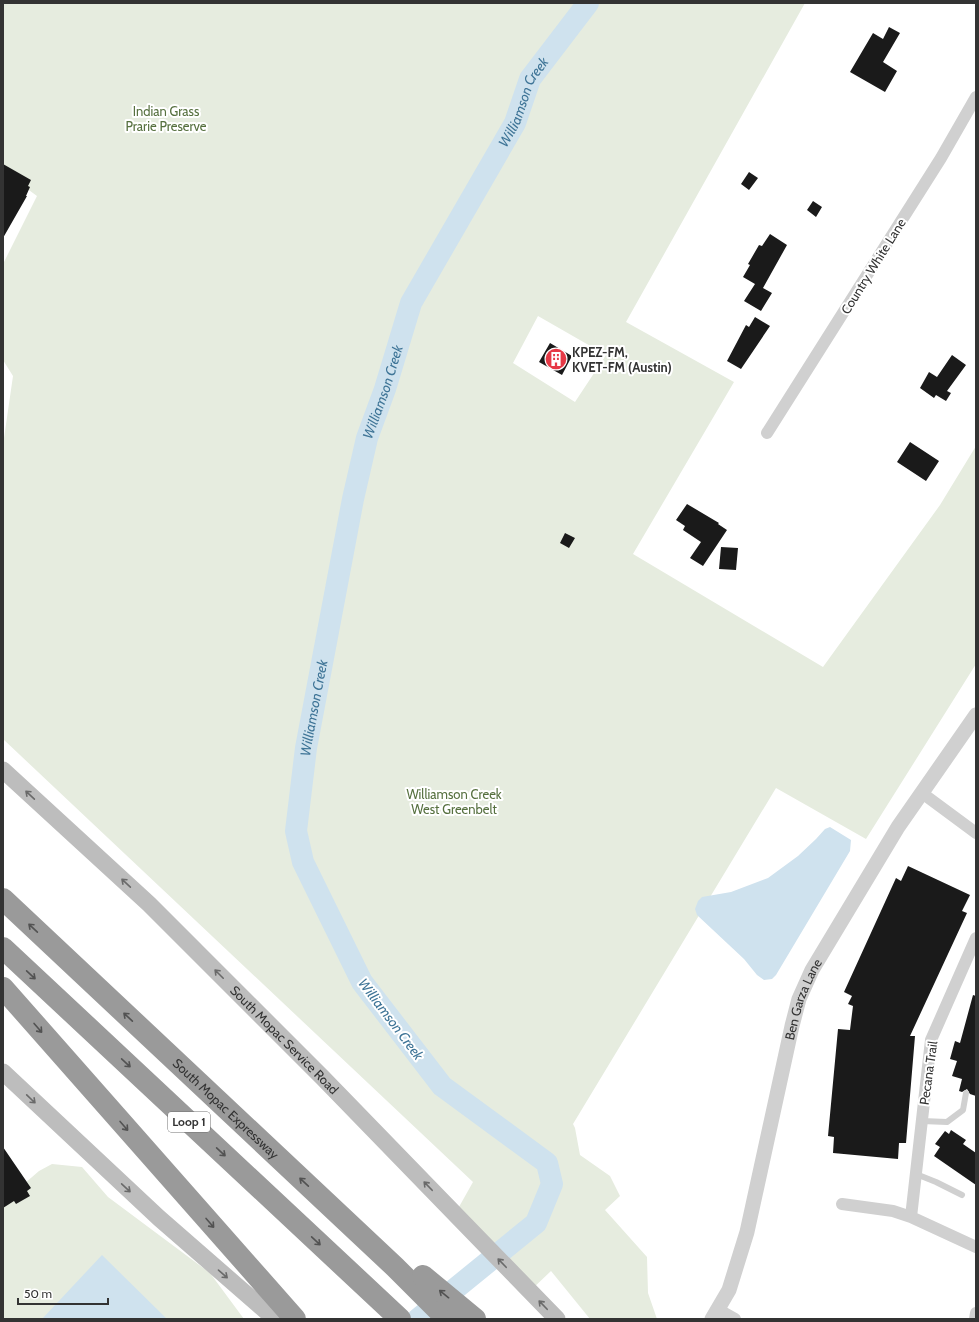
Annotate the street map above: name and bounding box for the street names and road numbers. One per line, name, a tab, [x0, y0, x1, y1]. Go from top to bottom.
street label: Country White Lane	[837, 215, 909, 317]
street label: Ben Garza Lane	[781, 955, 825, 1041]
street label: South Mopac Service Road	[227, 982, 342, 1097]
street label: Pecana Trail	[916, 1040, 940, 1106]
street label: South Mopac Expressway	[170, 1055, 283, 1162]
road number: Loop 1	[168, 1112, 210, 1132]

